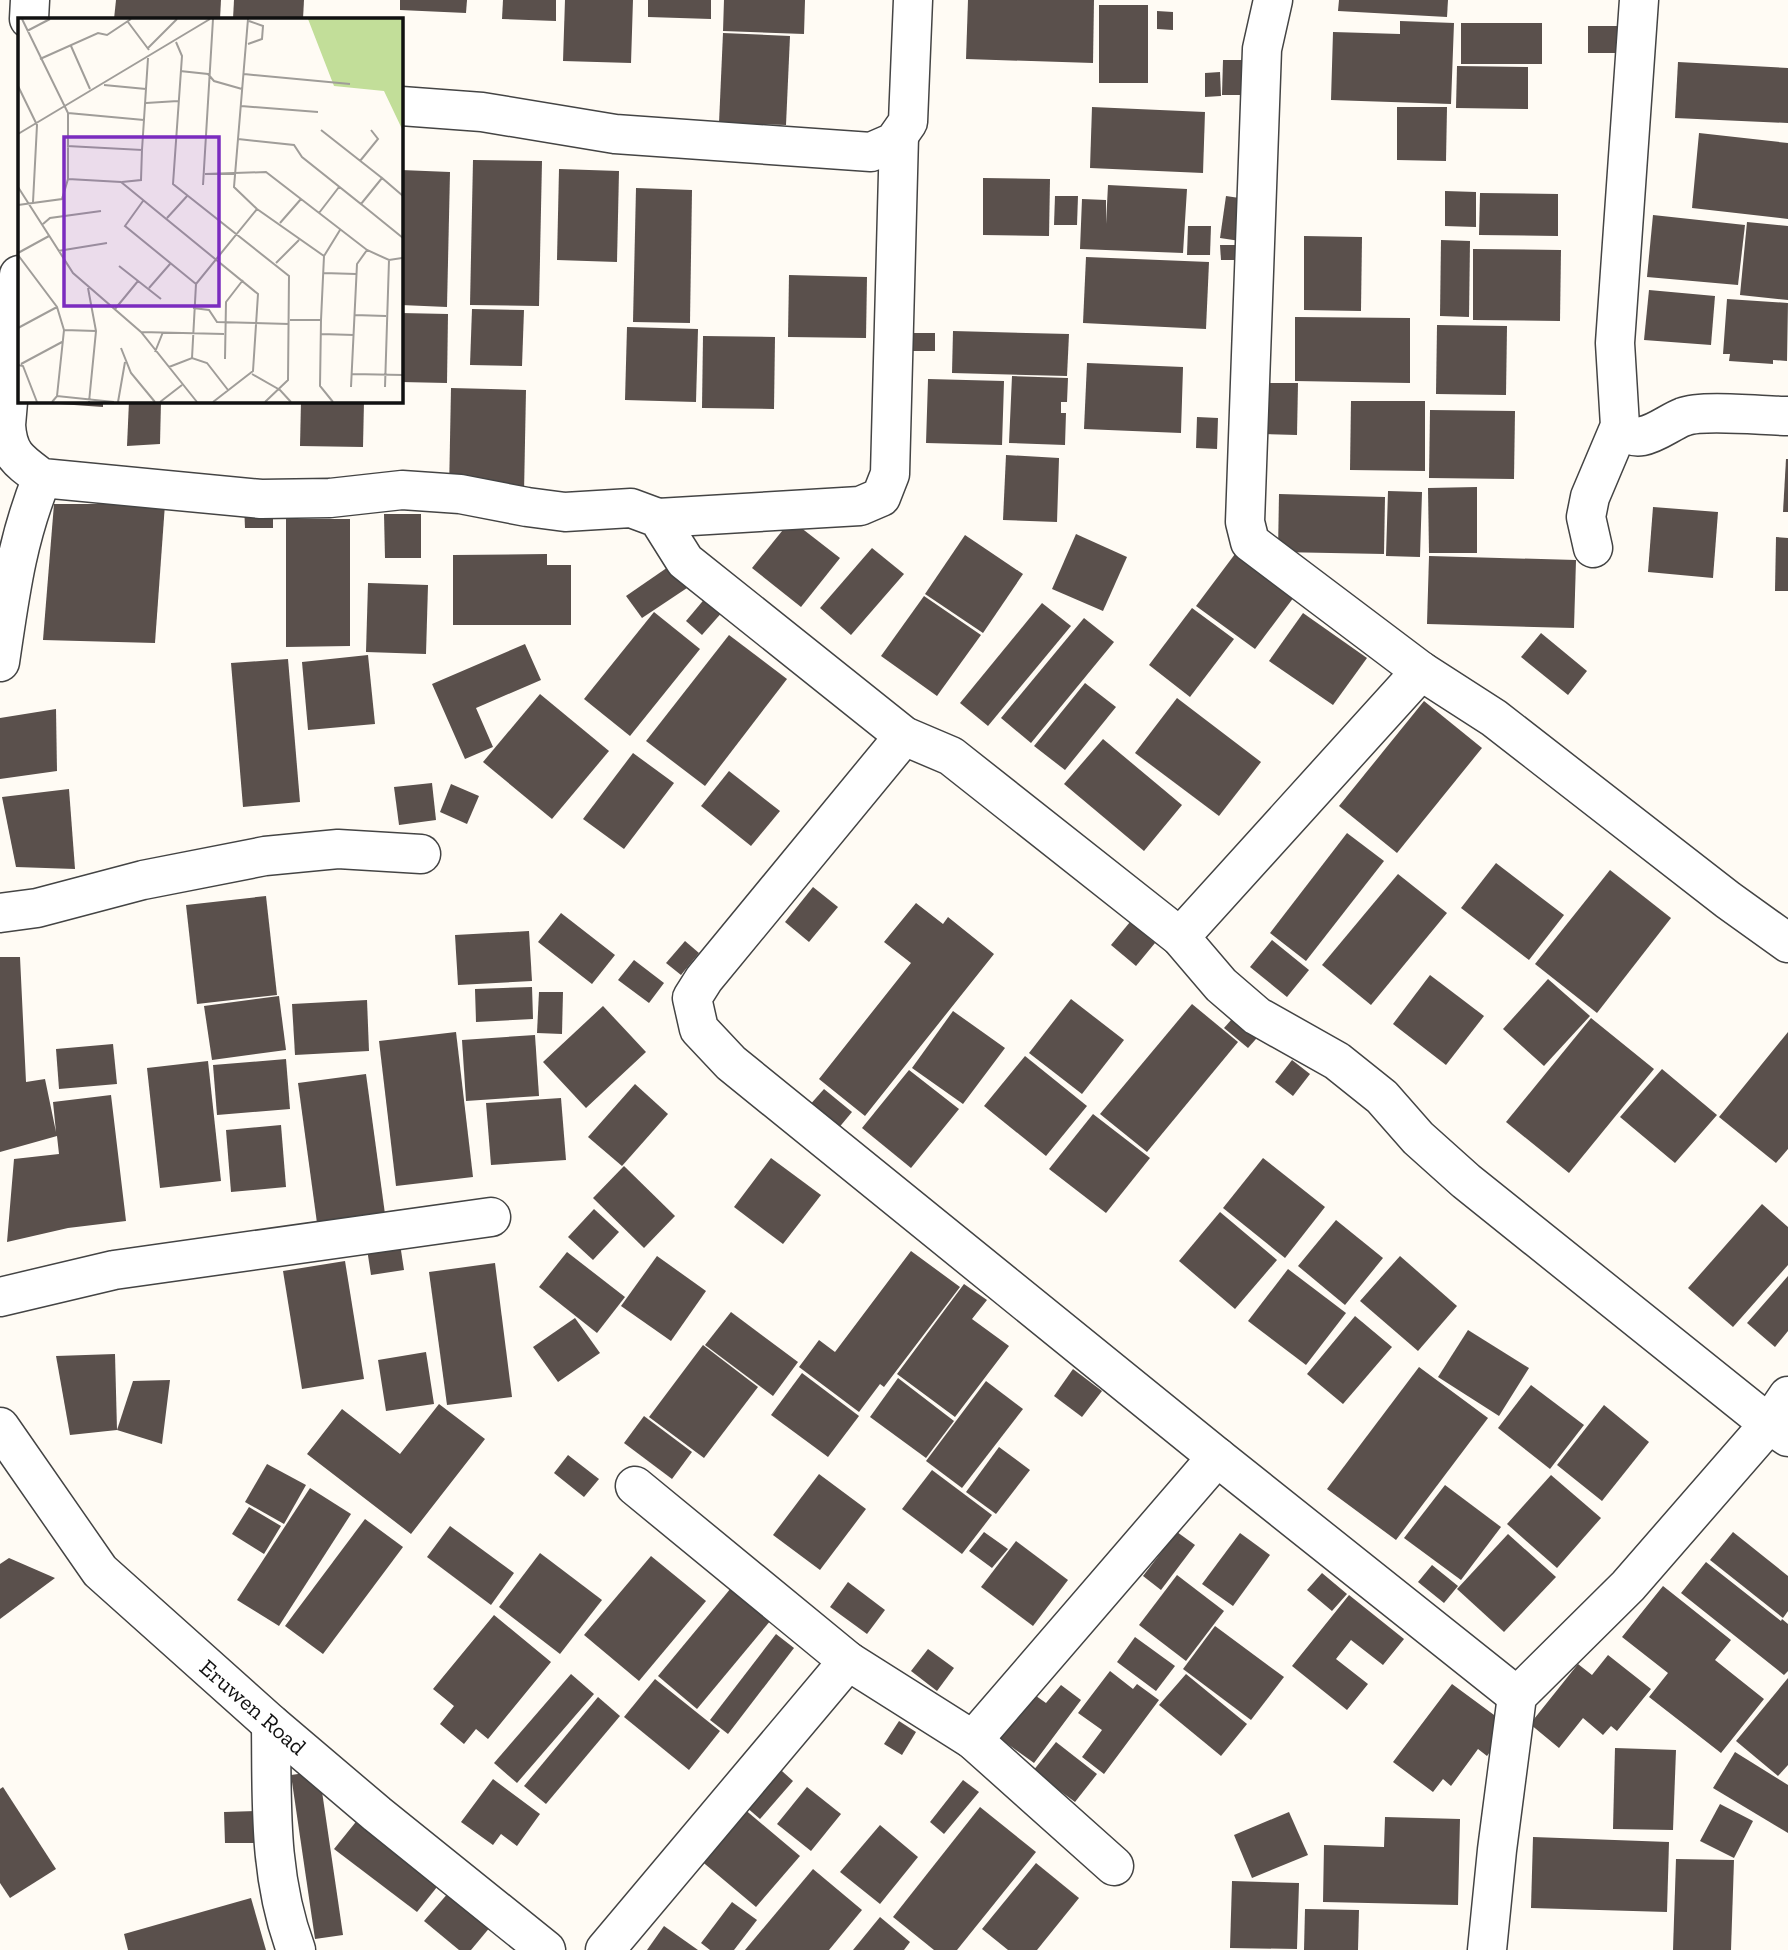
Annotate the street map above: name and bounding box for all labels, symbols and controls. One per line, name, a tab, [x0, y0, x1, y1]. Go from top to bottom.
inset map	[18, 18, 402, 402]
street label: Eruwen Road	[194, 1653, 312, 1761]

